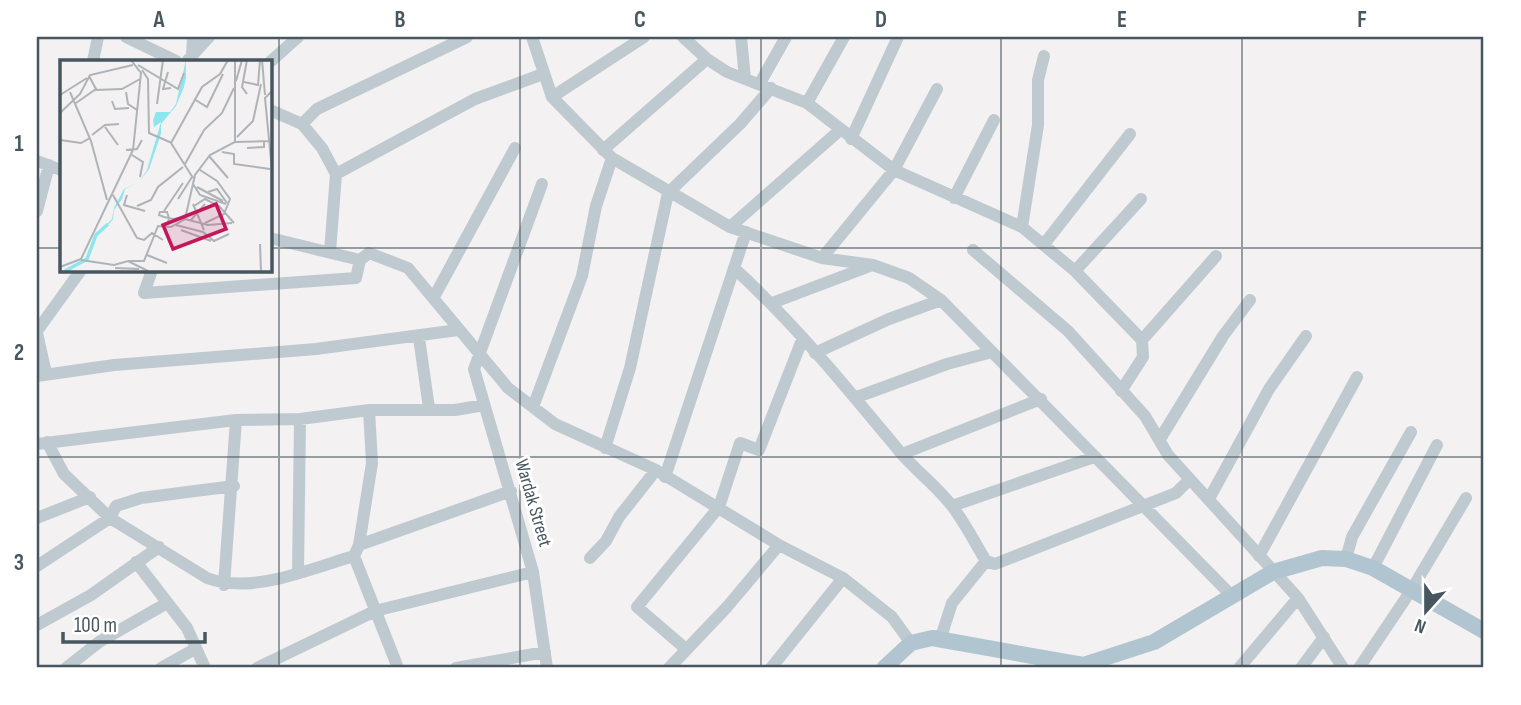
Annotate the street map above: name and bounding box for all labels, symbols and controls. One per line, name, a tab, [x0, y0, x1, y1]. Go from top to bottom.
text: A	[153, 6, 166, 34]
text: B	[395, 6, 406, 34]
text: C	[634, 6, 646, 34]
text: D	[875, 6, 887, 34]
text: E	[1117, 6, 1127, 34]
text: F	[1357, 6, 1367, 34]
inset map	[60, 60, 271, 271]
text: 1	[14, 130, 24, 158]
text: 2	[14, 339, 24, 367]
street label: Wardak Street	[510, 457, 557, 550]
text: 3	[14, 549, 24, 577]
north arrow	[1392, 576, 1462, 646]
scale bar	[63, 600, 205, 644]
text: 100 m	[74, 613, 117, 638]
text: N	[1412, 613, 1429, 638]

